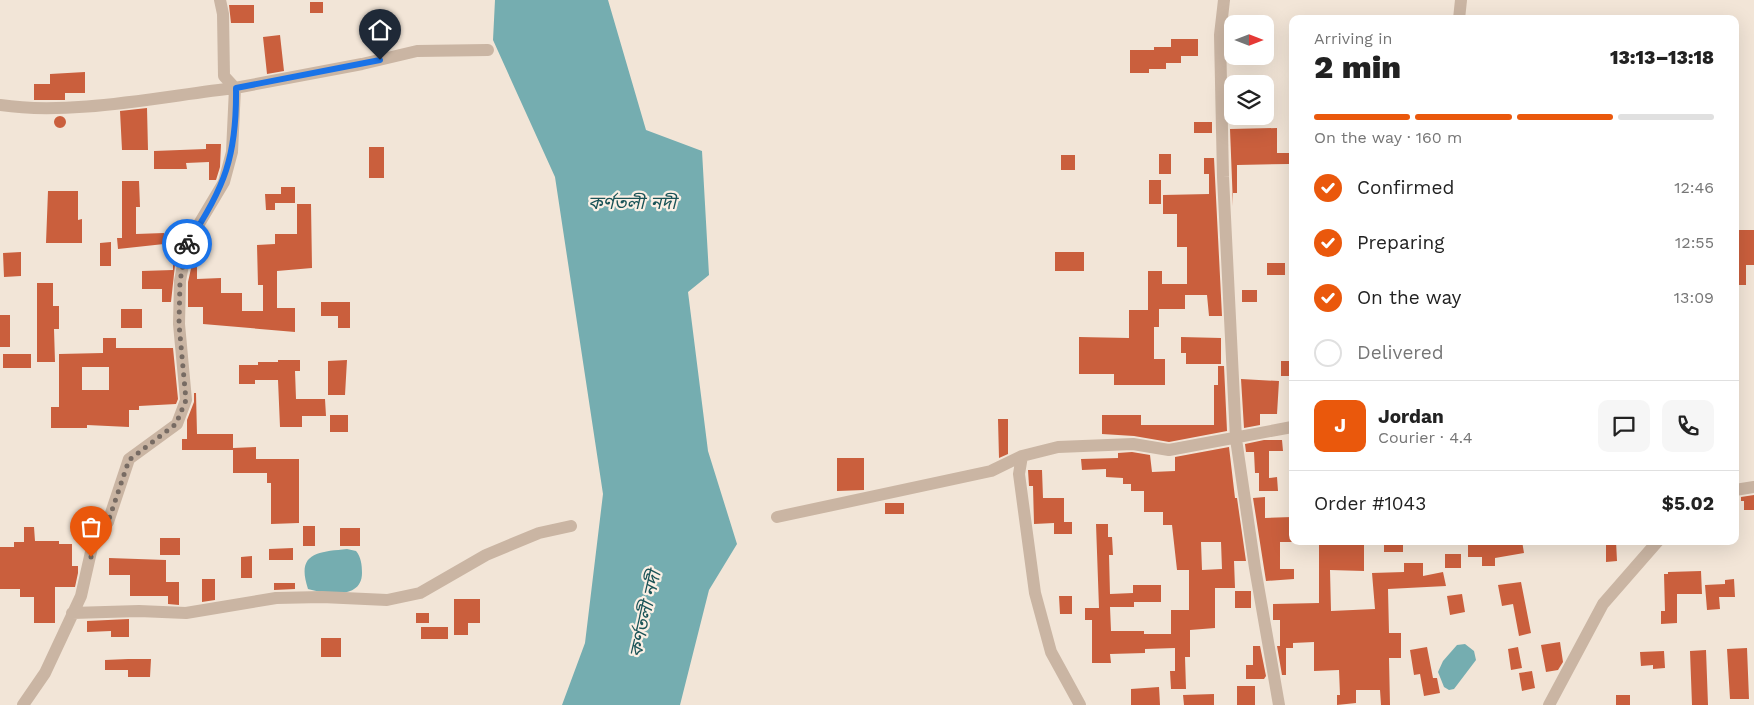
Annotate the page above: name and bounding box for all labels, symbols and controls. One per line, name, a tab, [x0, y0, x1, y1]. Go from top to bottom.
pin	[359, 9, 401, 60]
north arrow	[1224, 15, 1274, 65]
map controls	[1224, 15, 1274, 125]
icon: home	[366, 16, 394, 44]
text: Arriving in	[1314, 29, 1392, 48]
text: 13:13–13:18	[1610, 46, 1714, 69]
text: 2 min	[1314, 48, 1401, 86]
button: layers	[1224, 75, 1274, 125]
text: On the way · 160 m	[1314, 128, 1462, 147]
icon: check	[1314, 174, 1342, 202]
text: Confirmed	[1357, 176, 1454, 199]
text: 12:46	[1674, 178, 1714, 197]
water label: কর্ণতলী নদী	[588, 192, 679, 213]
courier	[162, 219, 212, 269]
icon: check	[1314, 229, 1342, 257]
icon: bike	[173, 230, 201, 258]
text: Preparing	[1357, 231, 1444, 254]
text: 12:55	[1675, 233, 1714, 252]
icon: check	[1314, 284, 1342, 312]
text: On the way	[1357, 286, 1461, 309]
text: 13:09	[1674, 288, 1714, 307]
text: Delivered	[1357, 341, 1444, 364]
button: chat	[1598, 400, 1650, 452]
button: phone	[1662, 400, 1714, 452]
text: Jordan	[1378, 405, 1444, 428]
text: J	[1334, 414, 1346, 437]
text: Courier · 4.4	[1378, 428, 1473, 447]
text: Order #1043	[1314, 492, 1426, 515]
text: $5.02	[1662, 492, 1714, 515]
pin	[70, 506, 112, 557]
icon: bag	[77, 513, 105, 541]
water label: কর্ণতলী নদী	[624, 566, 665, 659]

